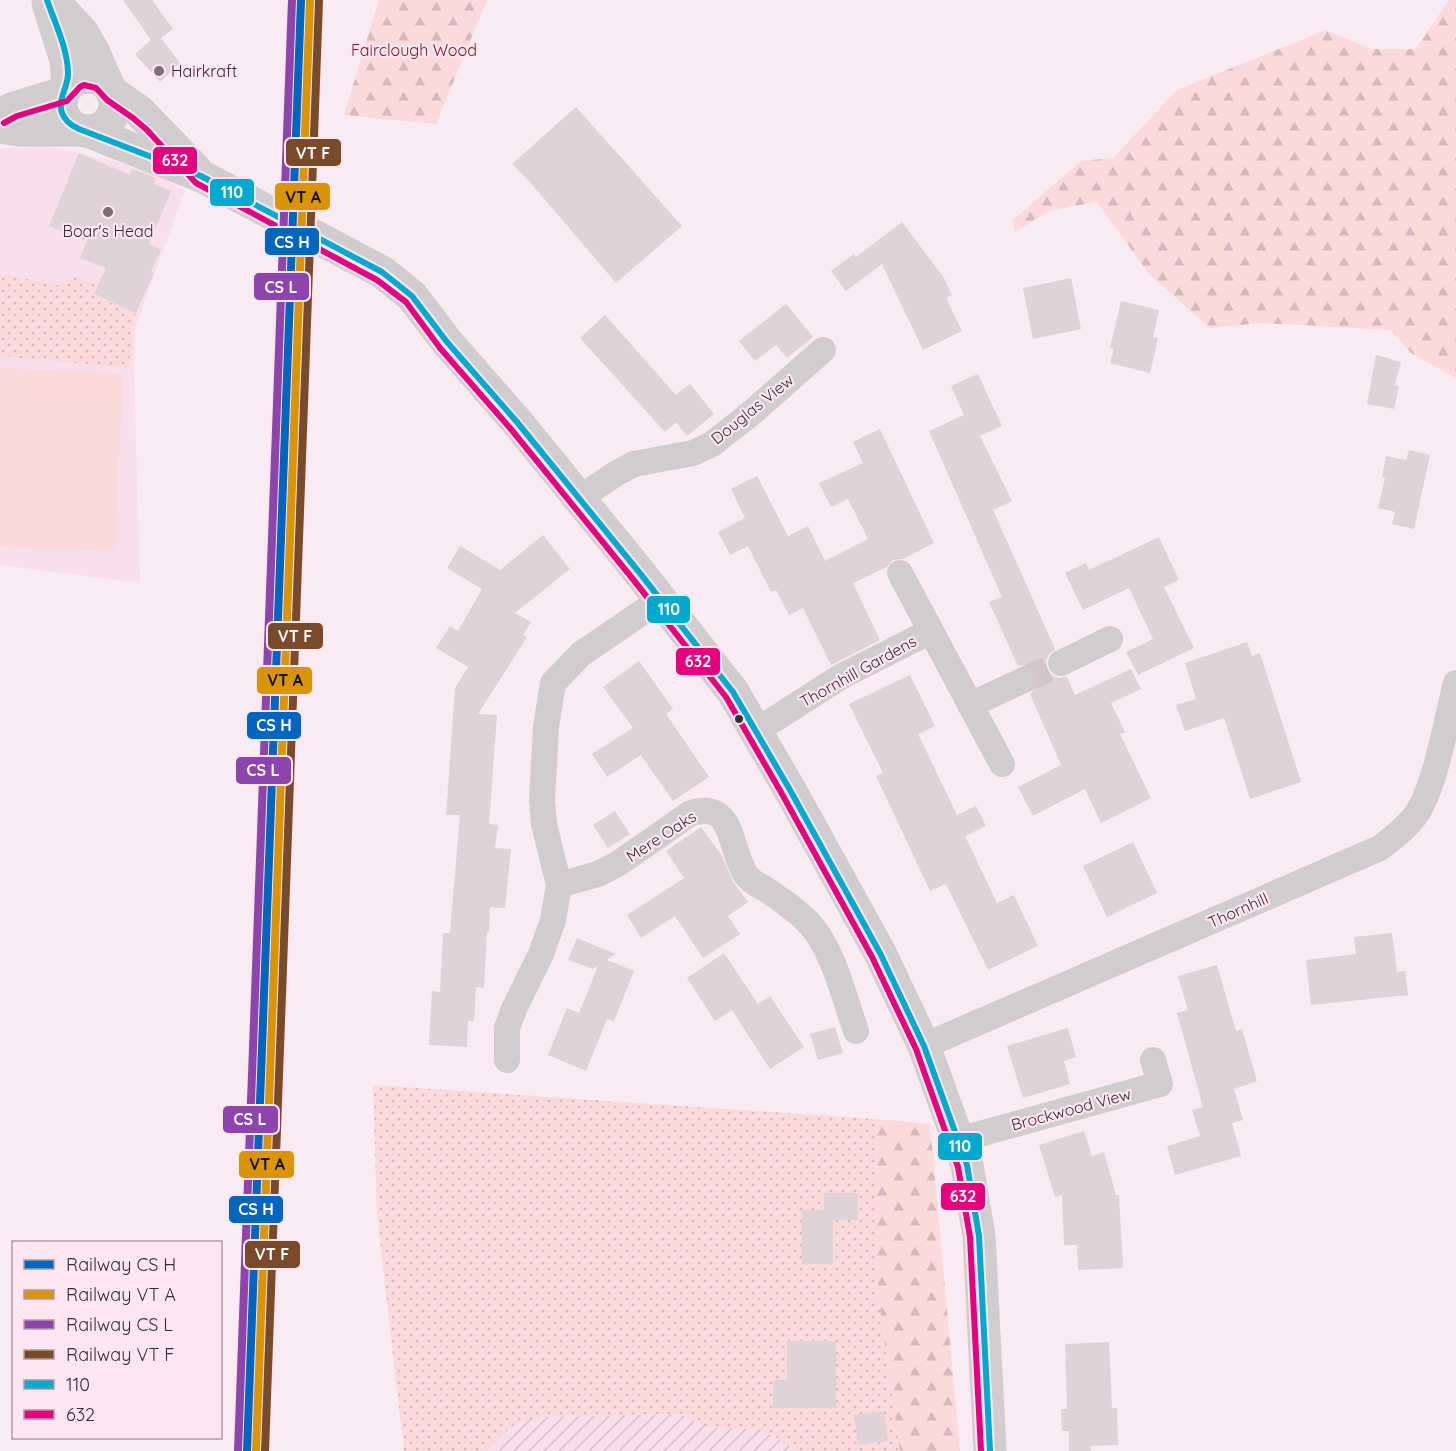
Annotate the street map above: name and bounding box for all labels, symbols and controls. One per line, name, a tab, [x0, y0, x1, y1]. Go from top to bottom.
park label: Fairclough Wood	[351, 40, 477, 60]
place label: Hairkraft	[171, 61, 237, 81]
marker: Hairkraft	[152, 64, 166, 78]
line badge: VT F	[285, 138, 342, 167]
text: VT F	[296, 143, 330, 163]
line badge: 632	[152, 146, 198, 175]
text: 632	[162, 150, 188, 170]
line badge: 110	[209, 178, 255, 207]
text: 110	[221, 182, 243, 202]
line badge: VT A	[274, 182, 331, 211]
text: VT A	[285, 187, 322, 207]
marker: Boar's Head	[101, 205, 115, 219]
place label: Boar's Head	[63, 221, 153, 241]
line badge: CS H	[264, 227, 320, 256]
text: CS H	[274, 232, 310, 252]
line badge: CS L	[253, 272, 310, 301]
text: CS L	[264, 277, 298, 297]
street label: Douglas View	[707, 370, 797, 448]
line badge: 110	[646, 595, 691, 624]
text: 110	[658, 599, 680, 619]
line badge: VT F	[267, 622, 324, 650]
text: VT F	[278, 626, 312, 646]
street label: Thornhill Gardens	[796, 631, 920, 711]
line badge: 632	[675, 647, 721, 676]
text: 632	[685, 651, 711, 671]
line badge: VT A	[256, 666, 313, 695]
text: VT A	[267, 670, 304, 690]
line badge: CS H	[246, 711, 302, 740]
unlabelled marker	[733, 713, 745, 725]
text: CS H	[256, 715, 292, 735]
line badge: CS L	[235, 756, 292, 785]
text: CS L	[246, 760, 280, 780]
street label: Mere Oaks	[622, 806, 700, 866]
street label: Thornhill	[1205, 888, 1271, 932]
street label: Brockwood View	[1009, 1083, 1133, 1135]
line badge: CS L	[222, 1105, 279, 1134]
text: CS L	[233, 1109, 267, 1129]
line badge: 110	[937, 1132, 983, 1161]
text: 110	[949, 1136, 971, 1156]
line badge: VT A	[238, 1150, 295, 1179]
text: VT A	[249, 1154, 286, 1174]
line badge: 632	[940, 1182, 986, 1211]
text: 632	[950, 1186, 976, 1206]
line badge: CS H	[228, 1195, 284, 1224]
text: CS H	[238, 1199, 274, 1219]
line badge: VT F	[244, 1240, 301, 1269]
legend	[12, 1241, 222, 1439]
text: VT F	[255, 1244, 289, 1264]
text: Railway CS H	[66, 1253, 176, 1276]
text: Railway VT A	[66, 1283, 176, 1306]
text: Railway CS L	[66, 1313, 173, 1336]
text: Railway VT F	[66, 1343, 175, 1366]
text: 110	[66, 1373, 90, 1396]
text: 632	[66, 1403, 95, 1426]

